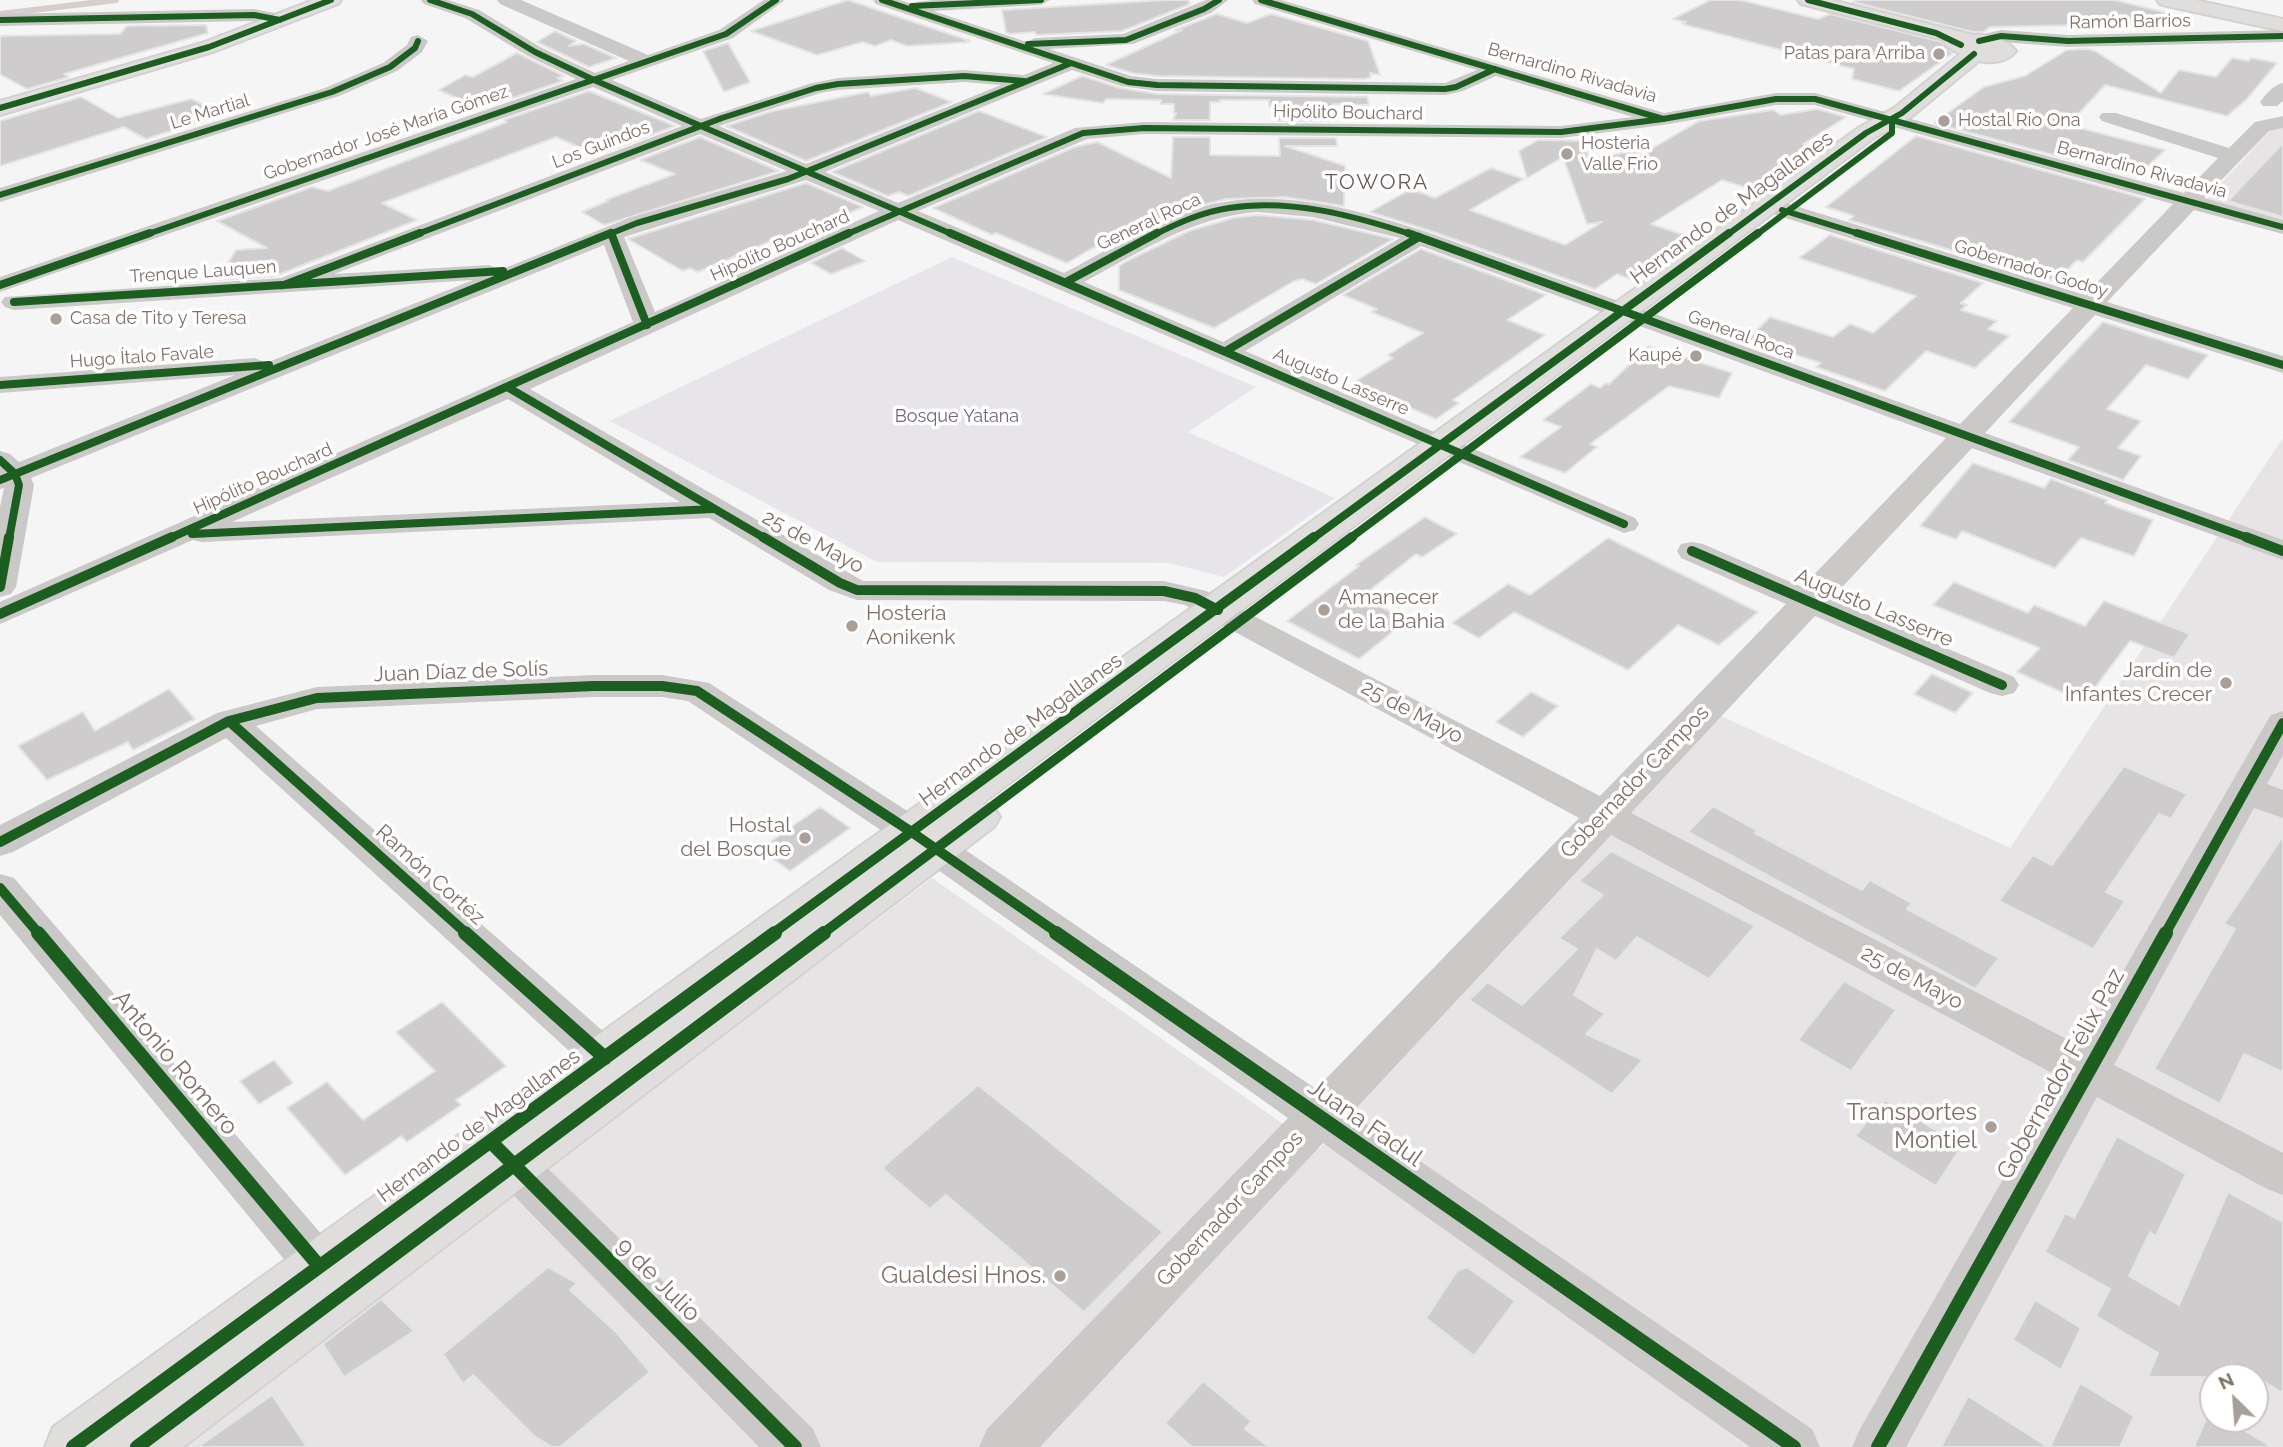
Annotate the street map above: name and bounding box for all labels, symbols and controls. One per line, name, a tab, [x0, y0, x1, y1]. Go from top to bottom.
street label: Ramón Barrios	[2069, 10, 2191, 34]
street label: Bernardino Rivadavia	[1485, 39, 1659, 107]
place label: Patas para Arriba	[1784, 43, 1925, 65]
marker: Patas para Arriba	[1931, 46, 1947, 62]
street label: Gobernador José María Gómez	[261, 81, 511, 185]
street label: Le Martial	[168, 90, 252, 134]
street label: Hipólito Bouchard	[1273, 101, 1423, 125]
place label: Hostal Río Ona	[1958, 110, 2081, 132]
marker: Hostal Río Ona	[1936, 113, 1952, 129]
street label: Los Guindos	[549, 116, 653, 174]
street label: Hernando de Magallanes	[1626, 126, 1838, 290]
place label: Hosteria Valle Frio	[1581, 133, 1658, 176]
street label: Bernardino Rivadavia	[2055, 137, 2229, 203]
marker: Hosteria Valle Frio	[1559, 146, 1575, 162]
district label: TOWORA	[1325, 170, 1429, 196]
street label: General Roca	[1094, 189, 1204, 255]
street label: Hipólito Bouchard	[707, 206, 853, 286]
street label: Gobernador Godoy	[1952, 235, 2110, 303]
street label: Trenque Lauquen	[129, 256, 277, 288]
street label: General Roca	[1685, 306, 1797, 364]
place label: Casa de Tito y Teresa	[70, 308, 247, 330]
marker: Casa de Tito y Teresa	[48, 311, 64, 327]
street label: Hugo Ítalo Favale	[69, 341, 215, 373]
street label: Augusto Lasserre	[1270, 344, 1412, 420]
place label: Kaupé	[1628, 345, 1682, 367]
marker: Kaupé	[1688, 348, 1704, 364]
park label: Bosque Yatana	[895, 406, 1019, 428]
street label: Hipólito Bouchard	[190, 439, 336, 519]
street label: 25 de Mayo	[758, 505, 868, 579]
street label: Augusto Lasserre	[1791, 563, 1957, 653]
place label: Amanecer de la Bahia	[1338, 585, 1445, 635]
place label: Hostería Aonikenk	[866, 601, 955, 651]
marker: Amanecer de la Bahia	[1316, 602, 1332, 618]
marker: Hostería Aonikenk	[844, 618, 860, 634]
street label: Hernando de Magallanes	[915, 648, 1127, 812]
street label: Juan Díaz de Solís	[373, 656, 549, 688]
place label: Jardín de Infantes Crecer	[2065, 658, 2212, 708]
street label: 25 de Mayo	[1357, 675, 1467, 749]
marker: Jardín de Infantes Crecer	[2218, 675, 2234, 691]
street label: Gobernador Campos	[1555, 700, 1715, 864]
place label: Hostal del Bosque	[680, 813, 791, 863]
street label: Ramón Cortéz	[370, 819, 490, 931]
marker: Hostal del Bosque	[797, 830, 813, 846]
street label: 25 de Mayo	[1857, 941, 1967, 1015]
street label: Gobernador Félix Paz	[1991, 964, 2131, 1184]
street label: Antonio Romero	[106, 985, 244, 1141]
street label: Hernando de Magallanes	[373, 1044, 585, 1208]
street label: Juana Fadul	[1302, 1073, 1428, 1173]
place label: Transportes Montiel	[1846, 1099, 1977, 1155]
marker: Transportes Montiel	[1983, 1119, 1999, 1135]
street label: Gobernador Campos	[1152, 1126, 1308, 1292]
street label: 9 de Julio	[610, 1232, 706, 1328]
place label: Gualdesi Hnos.	[881, 1262, 1046, 1290]
marker: Gualdesi Hnos.	[1052, 1268, 1068, 1284]
north arrow	[2199, 1363, 2269, 1433]
text: N	[2215, 1368, 2237, 1394]

